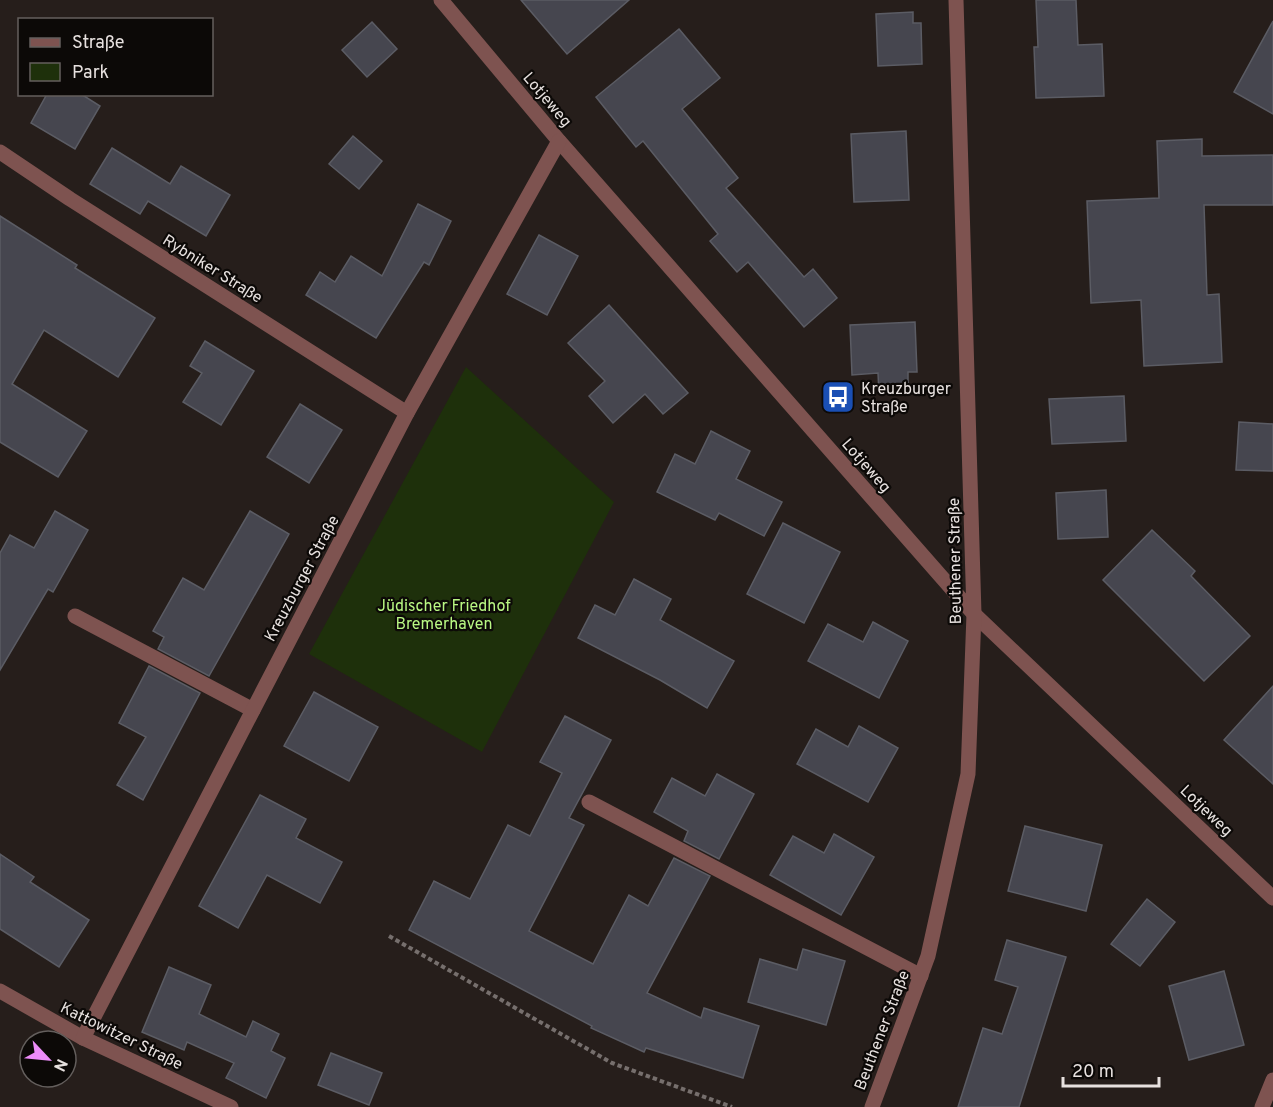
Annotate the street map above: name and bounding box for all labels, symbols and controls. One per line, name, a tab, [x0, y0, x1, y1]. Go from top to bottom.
legend	[18, 18, 213, 96]
text: Straße	[72, 32, 124, 55]
text: Park	[72, 62, 109, 85]
street label: Lotjeweg	[518, 69, 575, 132]
street label: Rybniker Straße	[158, 231, 266, 308]
bus stop icon: Kreuzburger Straße	[820, 379, 856, 415]
place label: Kreuzburger Straße	[861, 380, 951, 418]
street label: Lotjeweg	[836, 435, 895, 498]
street label: Beuthener Straße	[945, 498, 967, 624]
street label: Kreuzburger Straße	[261, 512, 345, 646]
park label: Jüdischer Friedhof Bremerhaven	[377, 597, 511, 635]
street label: Lotjeweg	[1175, 782, 1236, 841]
street label: Beuthener Straße	[851, 968, 915, 1093]
street label: Kattowitzer Straße	[57, 999, 186, 1075]
north arrow	[18, 1029, 78, 1089]
scale bar	[1063, 1050, 1159, 1088]
text: N	[48, 1055, 71, 1074]
text: 20 m	[1072, 1061, 1114, 1084]

